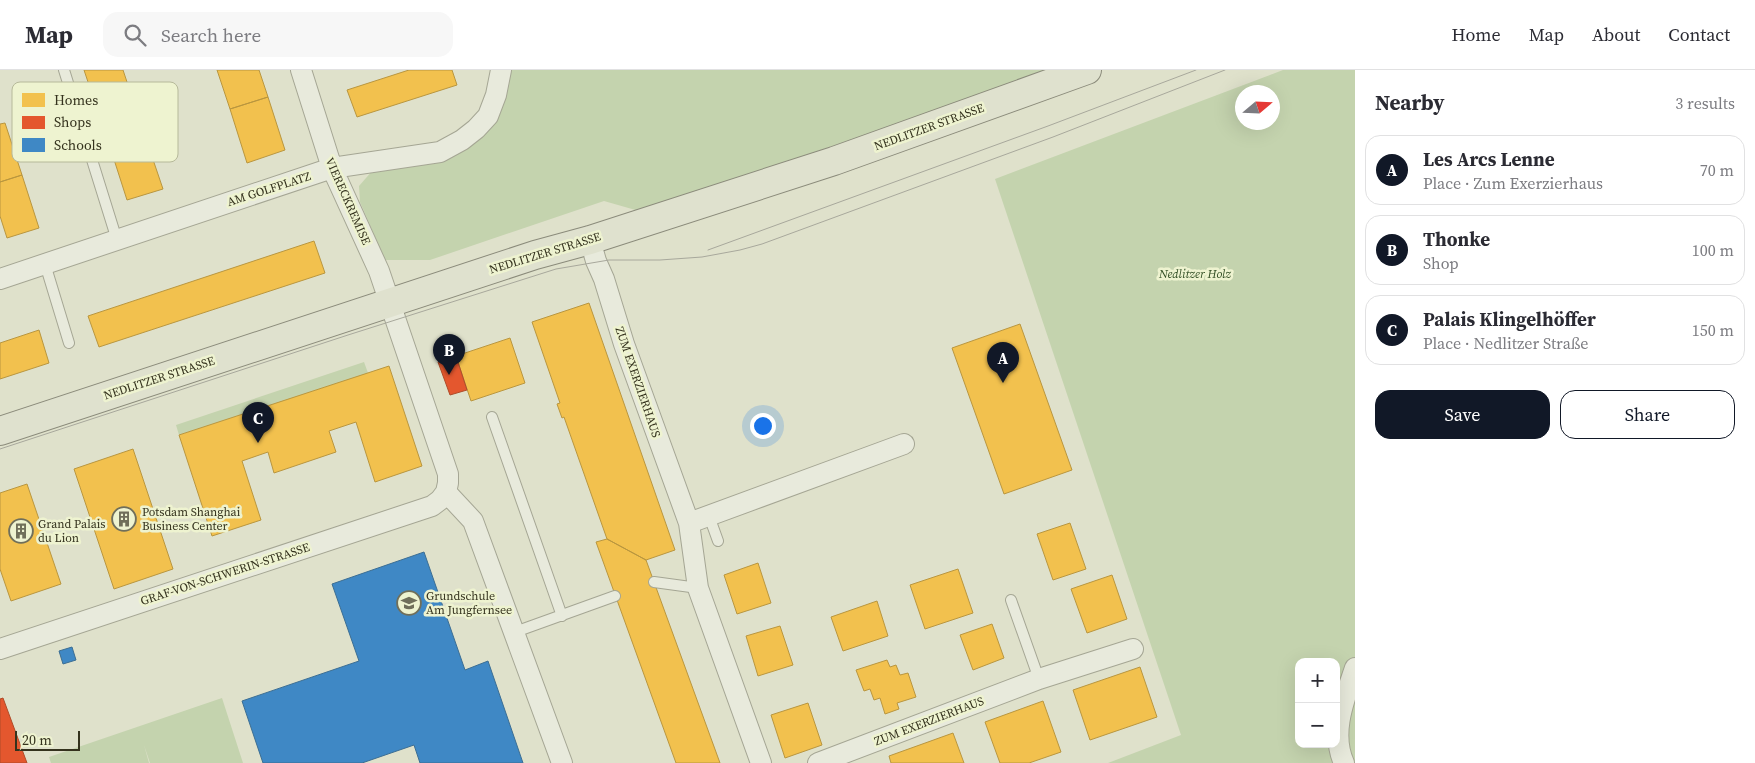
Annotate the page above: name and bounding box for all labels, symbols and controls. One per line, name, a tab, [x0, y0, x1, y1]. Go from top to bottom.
search box	[103, 12, 453, 57]
text: Map	[25, 18, 73, 51]
icon: search	[121, 21, 149, 49]
text: Search here	[161, 22, 261, 48]
text: Home	[1452, 22, 1501, 47]
text: Map	[1529, 22, 1564, 47]
text: About	[1592, 22, 1640, 47]
text: Contact	[1668, 22, 1730, 47]
legend	[12, 82, 178, 162]
north arrow	[1235, 85, 1280, 130]
text: Nearby	[1375, 88, 1445, 117]
text: Homes	[54, 90, 98, 110]
text: 3 results	[1675, 92, 1735, 114]
street label: NEDLITZER STRASSE	[872, 100, 986, 154]
text: Shops	[54, 112, 91, 132]
text: Schools	[54, 135, 102, 155]
text: Les Arcs Lenne	[1423, 146, 1555, 172]
street label: VIERECKREMISE	[322, 155, 374, 247]
text: A	[1387, 159, 1397, 181]
text: 70 m	[1700, 159, 1734, 181]
street label: AM GOLFPLATZ	[225, 168, 313, 210]
text: Place · Zum Exerzierhaus	[1423, 172, 1603, 194]
text: Thonke	[1423, 226, 1490, 252]
street label: NEDLITZER STRASSE	[487, 228, 603, 278]
text: B	[1387, 239, 1397, 261]
text: 100 m	[1692, 239, 1734, 261]
text: Shop	[1423, 252, 1459, 274]
park label: Nedlitzer Holz	[1158, 266, 1231, 282]
text: Palais Klingelhöffer	[1423, 306, 1596, 332]
text: C	[1387, 319, 1397, 341]
text: 150 m	[1692, 319, 1734, 341]
street label: ZUM EXERZIERHAUS	[612, 324, 664, 440]
text: Place · Nedlitzer Straße	[1423, 332, 1589, 354]
pin: B	[433, 334, 465, 375]
pin: A	[987, 342, 1019, 383]
street label: NEDLITZER STRASSE	[101, 353, 217, 403]
button: Save	[1375, 390, 1550, 439]
button: Share	[1560, 390, 1735, 439]
pin: C	[242, 402, 274, 443]
your location	[750, 413, 776, 439]
place label: Potsdam Shanghai Business Center	[142, 504, 241, 534]
building icon: Potsdam Shanghai Business Center	[111, 506, 137, 532]
place label: Grand Palais du Lion	[38, 516, 106, 546]
building icon: Grand Palais du Lion	[8, 518, 34, 544]
street label: GRAF-VON-SCHWERIN-STRASSE	[138, 539, 312, 609]
place label: Grundschule Am Jungfernsee	[426, 588, 512, 618]
school or university icon: Grundschule Am Jungfernsee	[396, 590, 422, 616]
map controls	[1295, 658, 1340, 748]
button: +	[1295, 658, 1340, 703]
street label: ZUM EXERZIERHAUS	[872, 693, 986, 749]
button: −	[1295, 703, 1340, 748]
scale bar	[15, 728, 80, 751]
text: 20 m	[22, 730, 52, 750]

